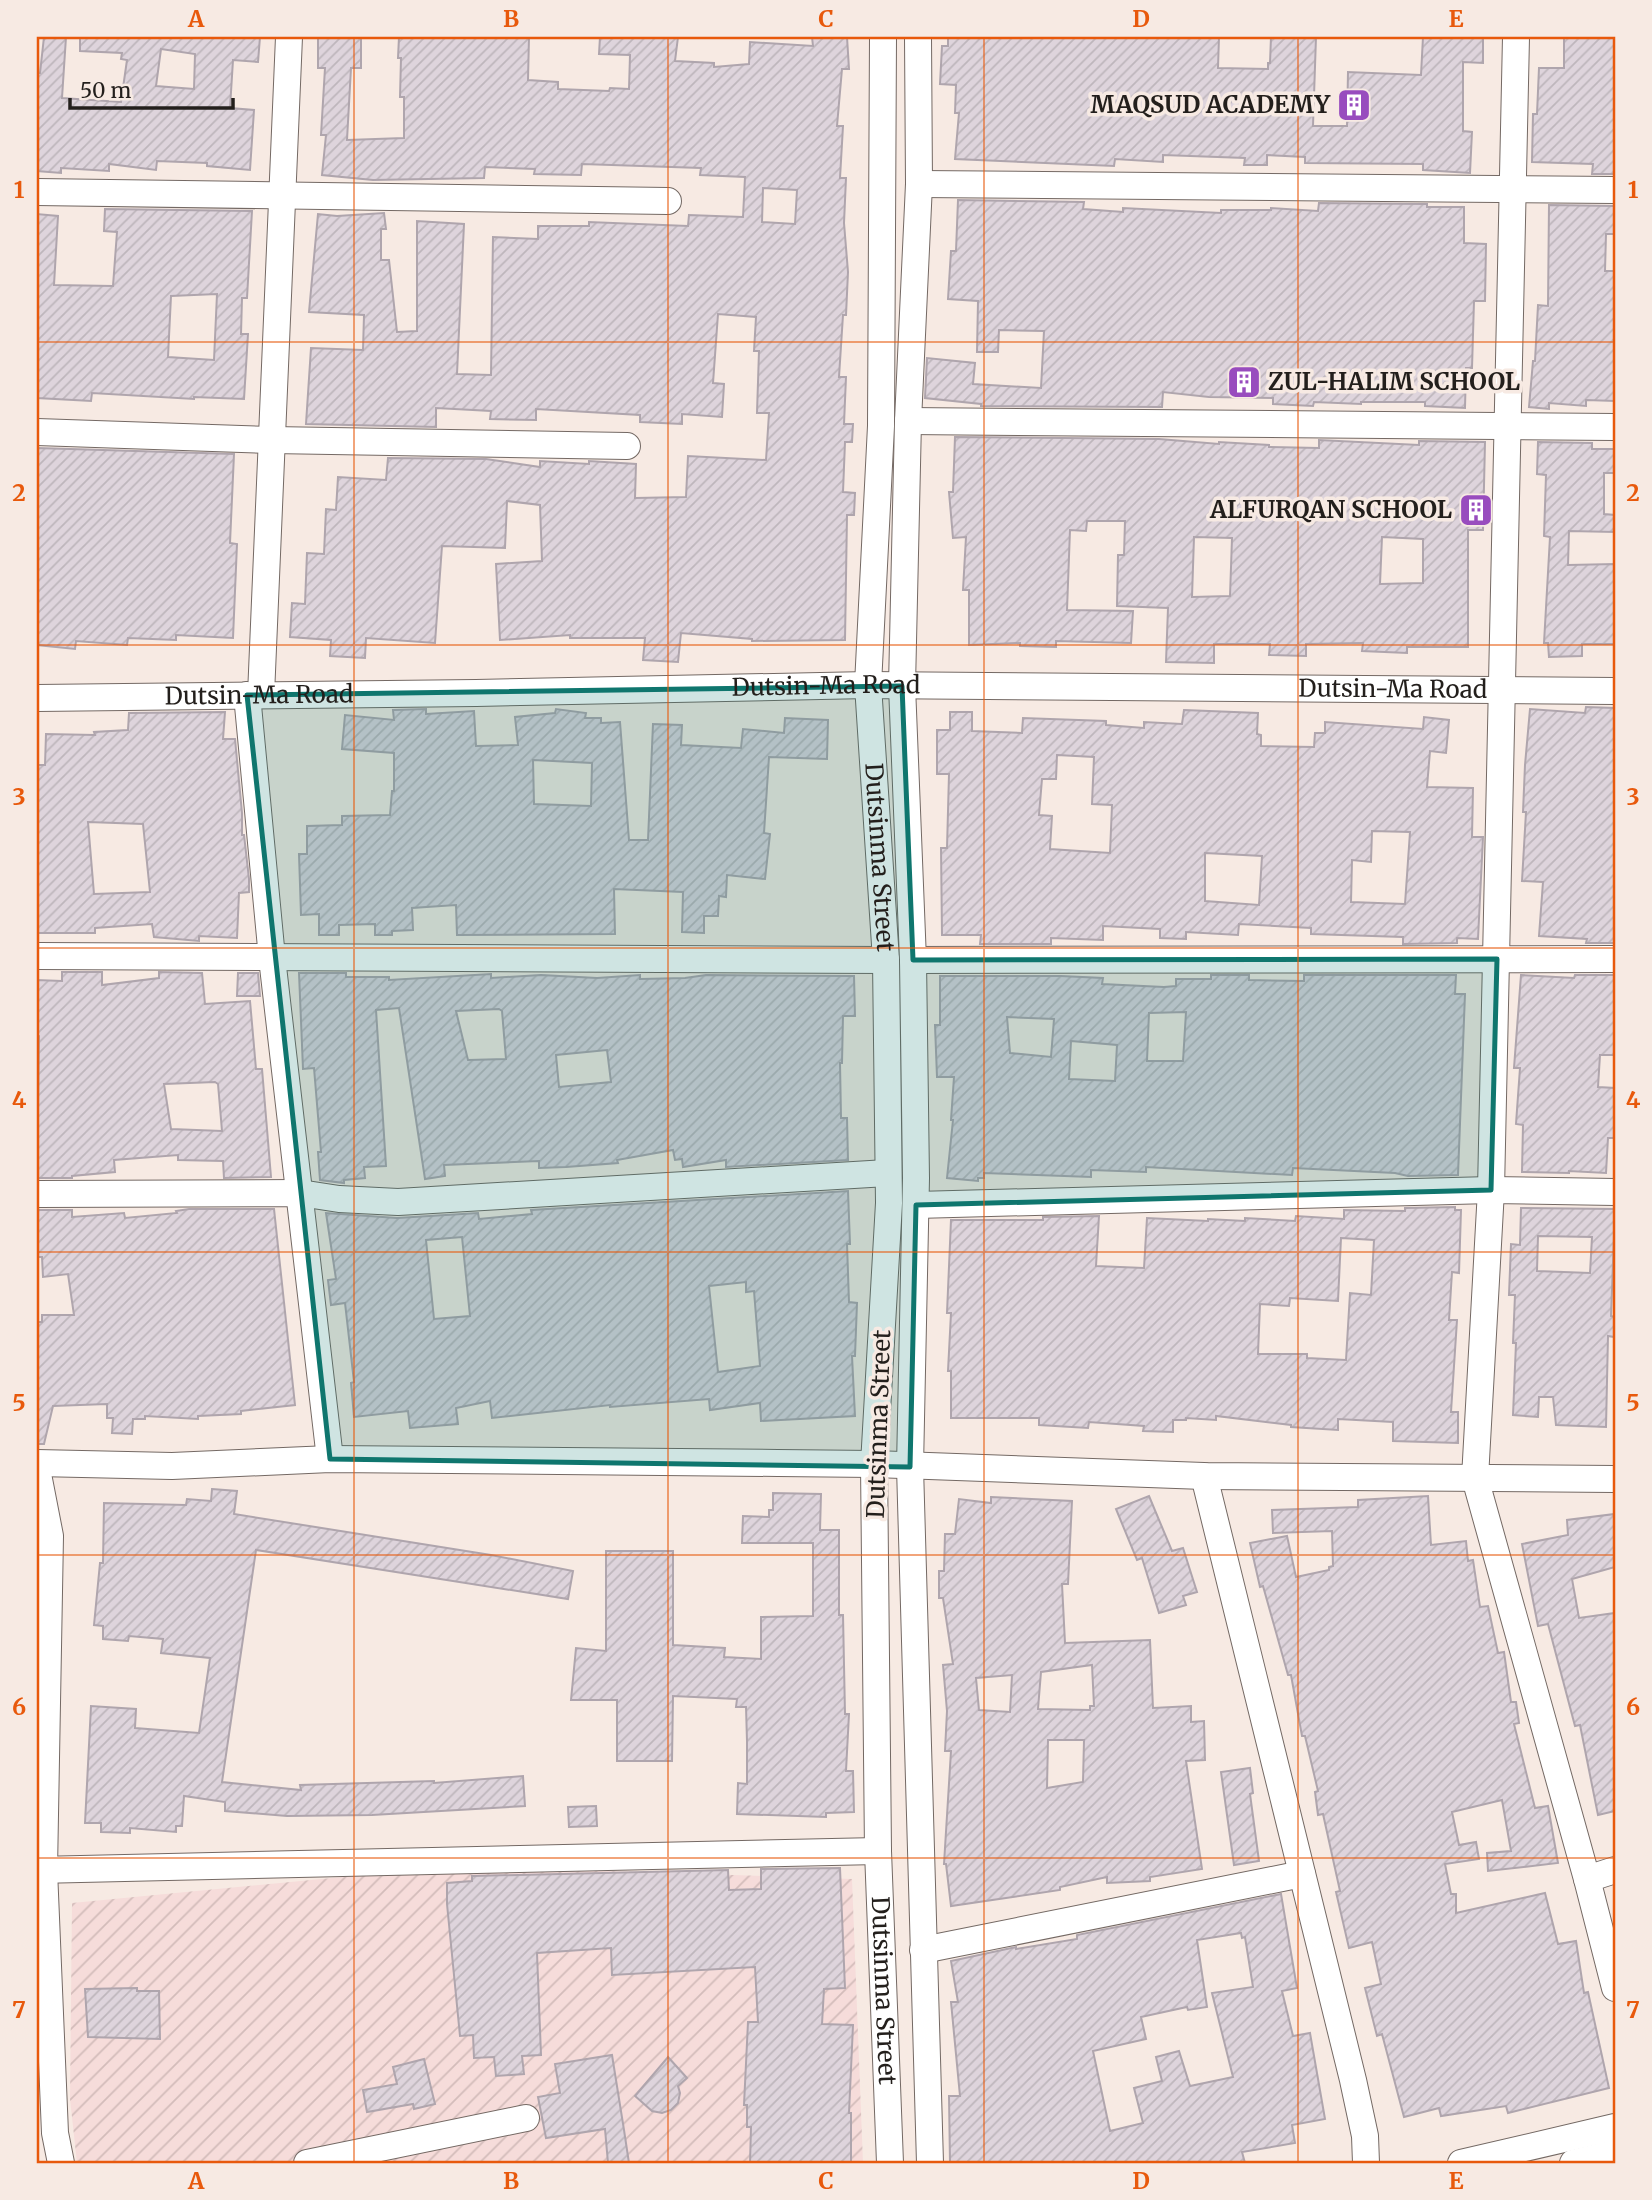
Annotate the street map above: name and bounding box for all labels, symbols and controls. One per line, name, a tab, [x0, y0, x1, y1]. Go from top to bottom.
text: A	[187, 4, 205, 33]
text: B	[503, 4, 519, 33]
text: C	[818, 4, 834, 33]
text: D	[1132, 4, 1150, 33]
text: E	[1448, 4, 1464, 33]
scale bar	[70, 66, 233, 110]
text: 50 m	[80, 77, 131, 104]
building icon: MAQSUD ACADEMY	[1335, 86, 1373, 124]
place label: MAQSUD ACADEMY	[1090, 89, 1331, 120]
text: 1	[14, 175, 25, 204]
text: 1	[1628, 175, 1639, 204]
building icon: ZUL-HALIM SCHOOL	[1225, 363, 1263, 401]
place label: ZUL-HALIM SCHOOL	[1268, 366, 1520, 397]
text: 2	[12, 478, 26, 507]
text: 2	[1626, 478, 1640, 507]
building icon: ALFURQAN SCHOOL	[1457, 491, 1495, 529]
place label: ALFURQAN SCHOOL	[1209, 494, 1452, 525]
street label: Dutsin-Ma Road	[731, 669, 920, 703]
street label: Dutsin-Ma Road	[1298, 672, 1487, 705]
street label: Dutsin-Ma Road	[164, 678, 354, 712]
street label: Dutsinma Street	[858, 762, 901, 953]
text: 3	[12, 782, 26, 811]
text: 3	[1626, 782, 1640, 811]
text: 4	[12, 1085, 27, 1114]
text: 4	[1626, 1085, 1641, 1114]
street label: Dutsinma Street	[860, 1328, 897, 1519]
text: 5	[12, 1388, 26, 1417]
text: 5	[1626, 1388, 1640, 1417]
text: 6	[12, 1692, 26, 1721]
text: 6	[1626, 1692, 1640, 1721]
street label: Dutsinma Street	[865, 1895, 903, 2086]
text: 7	[12, 1995, 26, 2024]
text: 7	[1626, 1995, 1640, 2024]
text: A	[187, 2166, 205, 2195]
text: B	[503, 2166, 519, 2195]
text: C	[818, 2166, 834, 2195]
text: D	[1132, 2166, 1150, 2195]
text: E	[1448, 2166, 1464, 2195]

